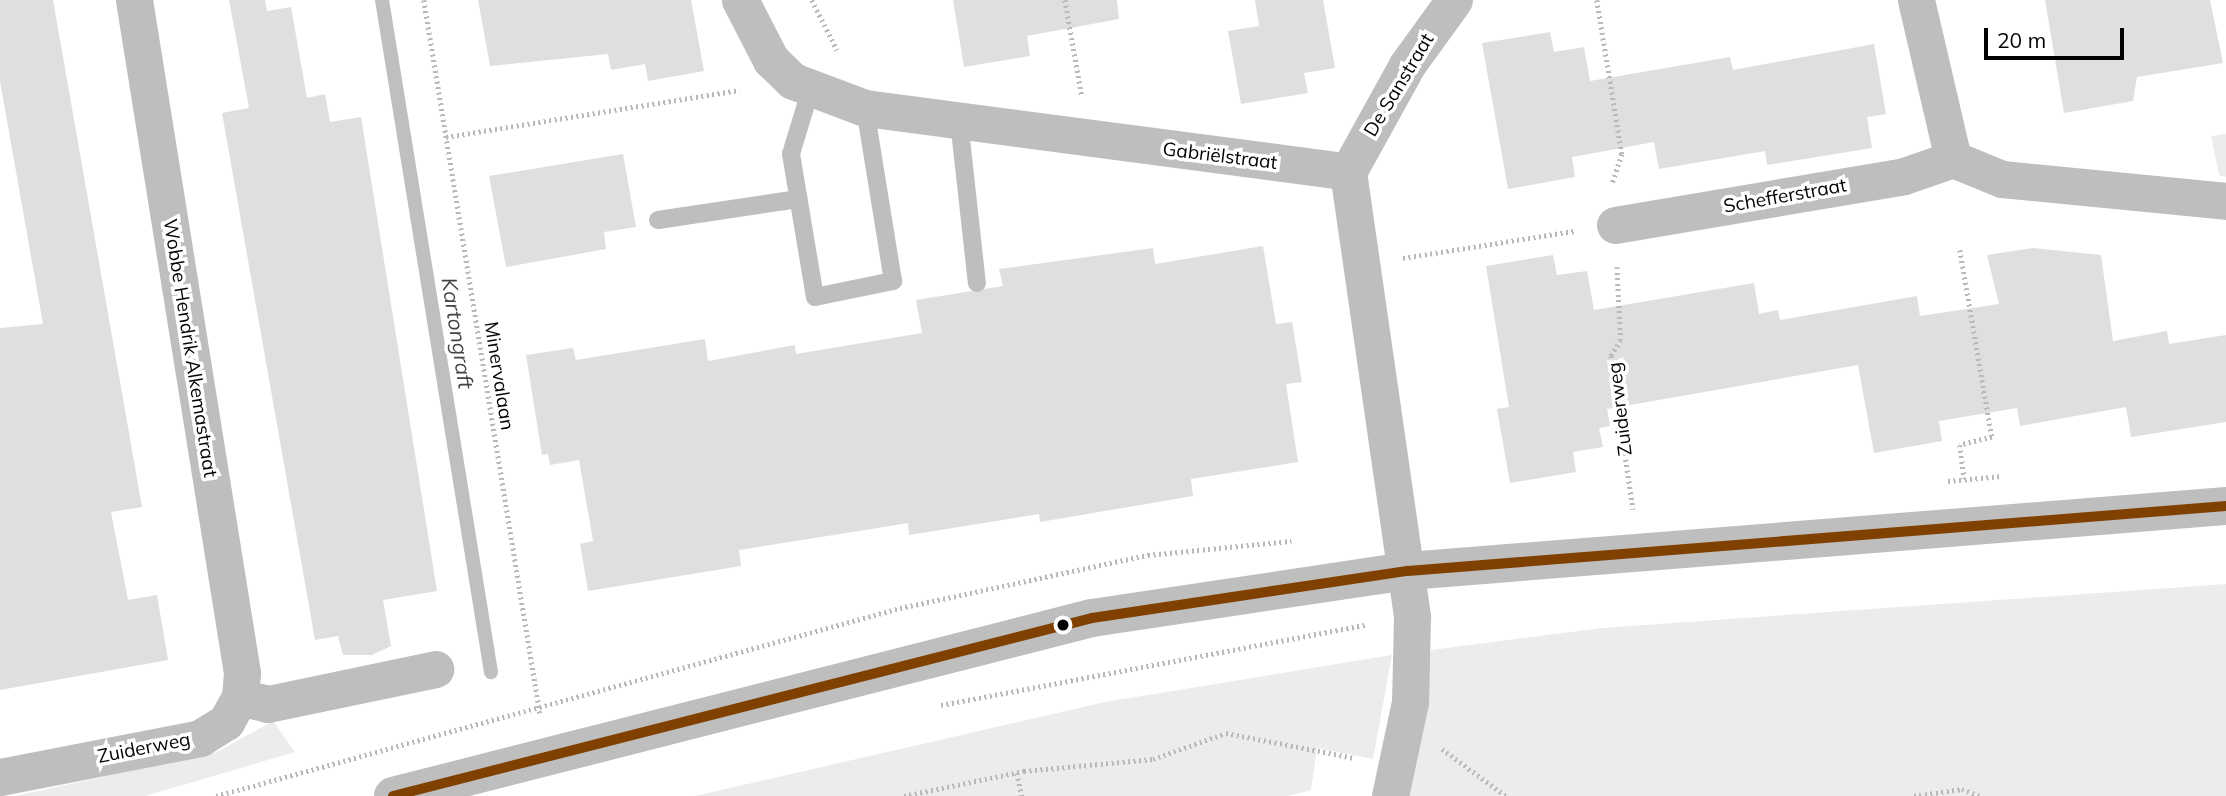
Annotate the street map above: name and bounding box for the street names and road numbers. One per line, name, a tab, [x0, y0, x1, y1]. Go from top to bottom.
street label: De Sanstraat	[1359, 29, 1439, 141]
street label: Gabriëlstraat	[1161, 138, 1279, 174]
street label: Schefferstraat	[1722, 174, 1848, 218]
street label: Wobbe Hendrik Alkemastraat	[158, 217, 222, 479]
street label: Minervalaan	[479, 320, 519, 432]
street label: Zuiderweg	[1603, 361, 1637, 457]
street label: Zuiderweg	[96, 728, 192, 768]

